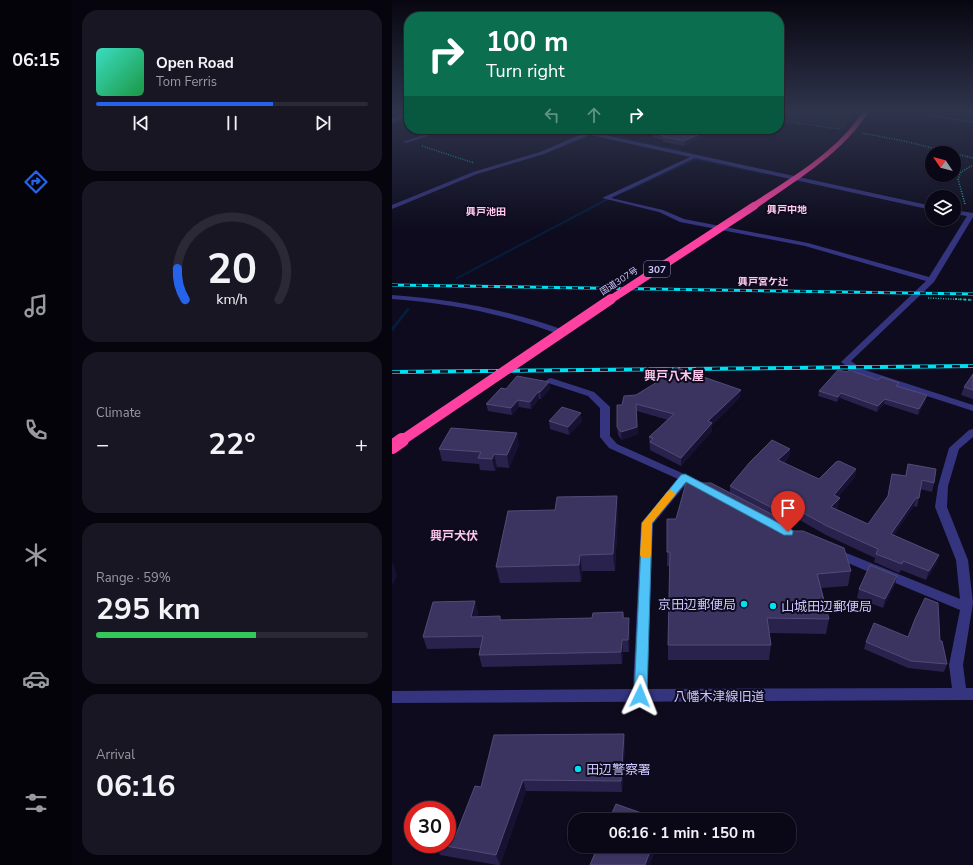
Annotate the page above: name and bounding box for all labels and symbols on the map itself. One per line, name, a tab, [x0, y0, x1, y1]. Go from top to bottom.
north arrow	[925, 146, 961, 182]
district label: 興戸中地	[767, 203, 807, 217]
district label: 興戸池田	[466, 205, 506, 219]
road number: 307	[644, 261, 670, 277]
street label: 国道307号	[598, 264, 640, 298]
district label: 興戸宮ケ辻	[738, 275, 788, 289]
district label: 興戸八木屋	[644, 368, 704, 384]
pin	[771, 491, 805, 532]
district label: 興戸犬伏	[430, 528, 478, 544]
place label: 京田辺郵便局	[658, 596, 736, 614]
place label: 山城田辺郵便局	[781, 598, 872, 616]
marker: 京田辺郵便局	[739, 599, 749, 609]
marker: 山城田辺郵便局	[768, 601, 778, 611]
position arrow	[619, 675, 661, 717]
street label: 八幡木津線旧道	[673, 688, 765, 706]
place label: 田辺警察署	[586, 761, 651, 779]
marker: 田辺警察署	[573, 764, 583, 774]
speed limit sign: 30	[404, 801, 456, 853]

